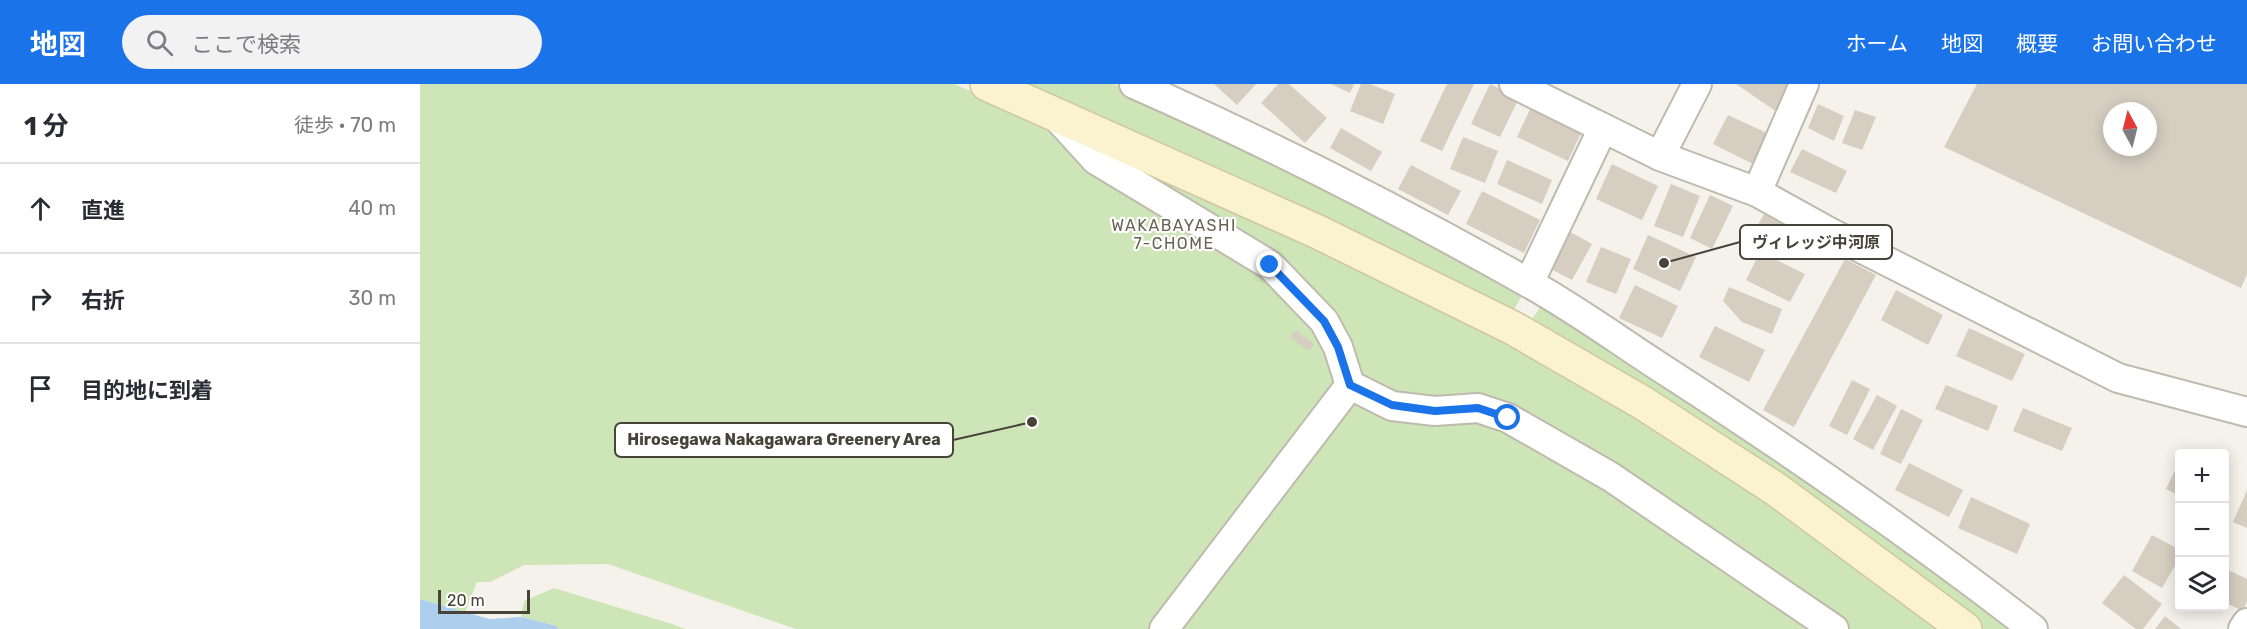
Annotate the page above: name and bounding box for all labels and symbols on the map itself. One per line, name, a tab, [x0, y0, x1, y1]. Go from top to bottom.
north arrow	[2103, 102, 2157, 156]
district label: WAKABAYASHI 7-CHOME	[1111, 216, 1237, 253]
callout: ヴィレッジ中河原	[1740, 225, 1892, 259]
text: ヴィレッジ中河原	[1752, 233, 1880, 252]
route end	[1256, 251, 1282, 277]
route start	[1494, 404, 1520, 430]
callout: Hirosegawa Nakagawara Greenery Area	[615, 423, 953, 457]
text: Hirosegawa Nakagawara Greenery Area	[627, 430, 941, 449]
scale bar	[438, 587, 530, 614]

